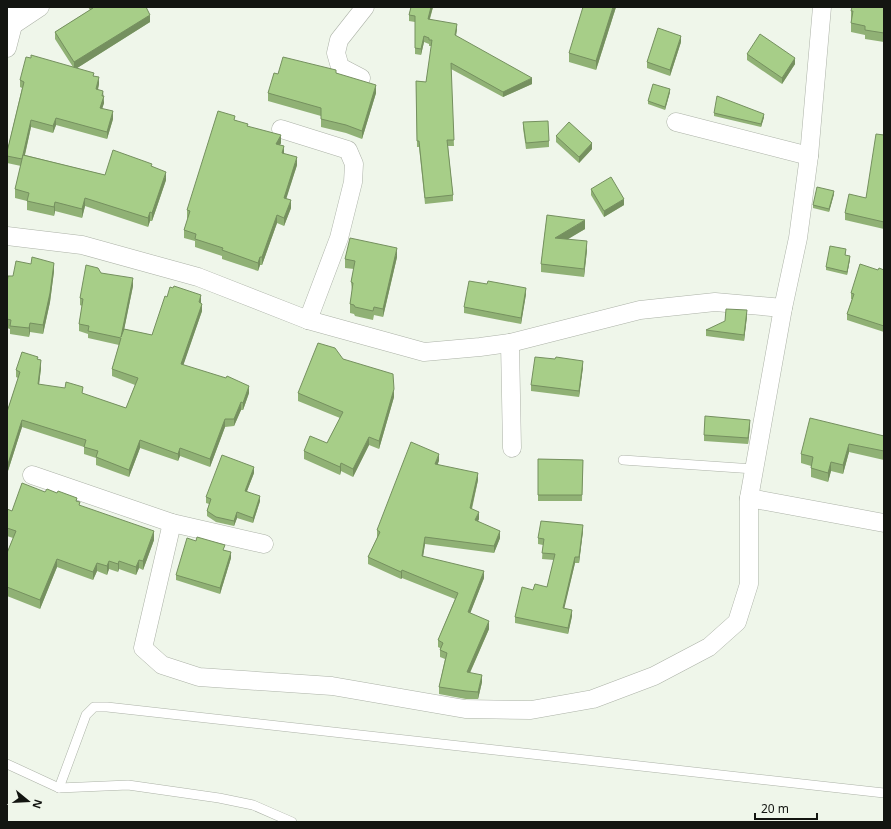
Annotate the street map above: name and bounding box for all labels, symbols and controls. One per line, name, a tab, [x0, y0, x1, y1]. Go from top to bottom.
north arrow	[8, 781, 48, 821]
scale bar	[755, 795, 817, 821]
text: N	[29, 798, 47, 811]
text: 20 m	[761, 800, 789, 817]

